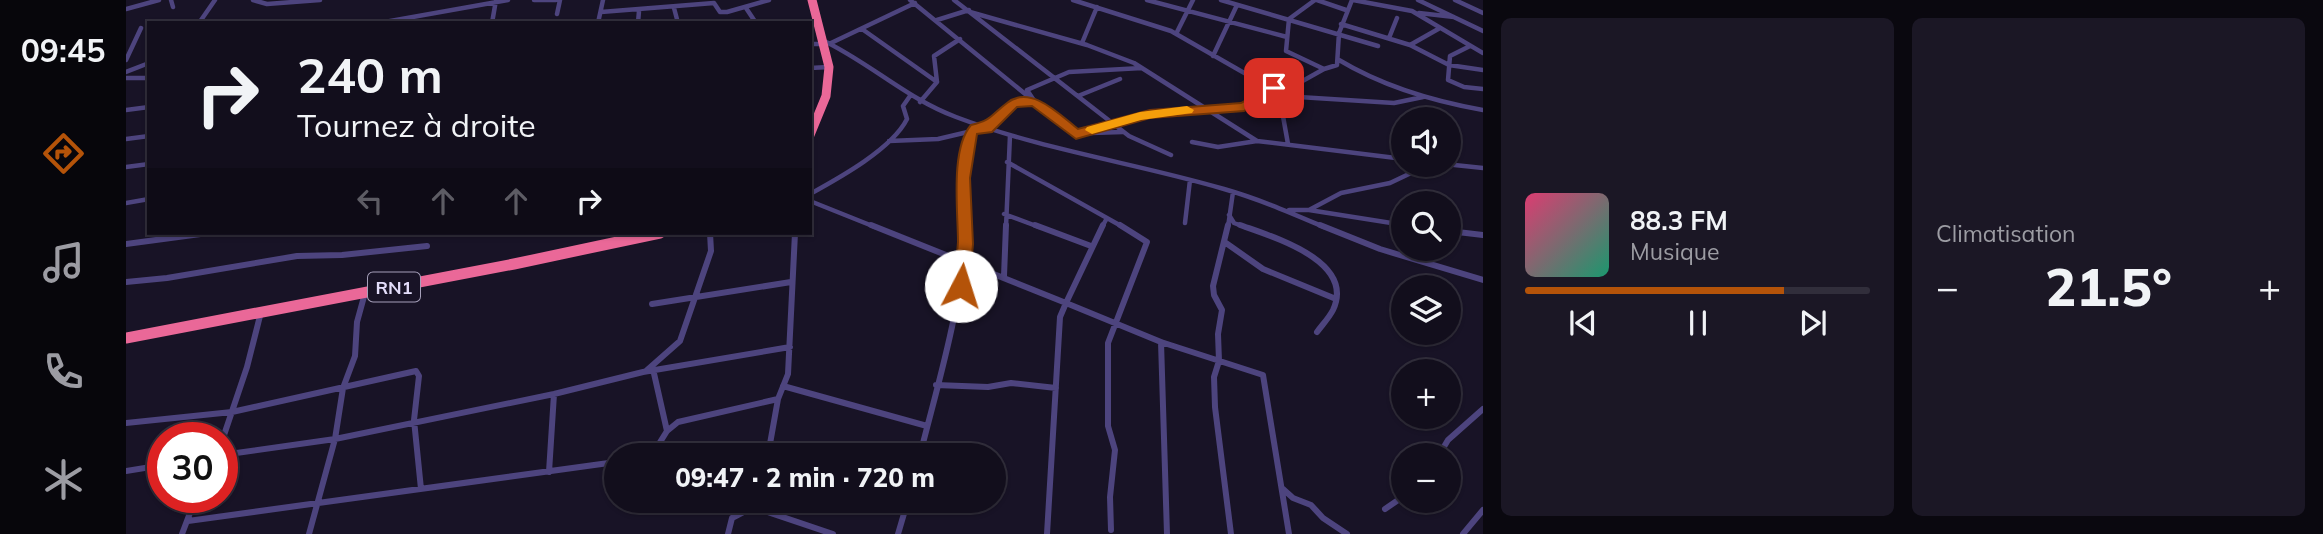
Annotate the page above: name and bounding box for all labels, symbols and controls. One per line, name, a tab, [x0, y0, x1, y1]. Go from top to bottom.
text: 09:45	[21, 30, 105, 70]
text: 240 m	[297, 44, 443, 105]
icon: right	[182, 49, 273, 140]
pin	[1244, 58, 1304, 118]
icon: arrive	[1255, 69, 1293, 107]
text: Tournez à droite	[297, 105, 536, 145]
map controls	[1391, 107, 1461, 513]
button: sound	[1391, 107, 1461, 177]
icon: directions	[39, 129, 88, 178]
icon: left	[351, 182, 389, 220]
icon: ahead	[424, 182, 462, 220]
icon: ahead	[497, 182, 535, 220]
icon: right	[570, 182, 608, 220]
button: search	[1391, 191, 1461, 261]
text: 88.3 FM	[1630, 204, 1728, 237]
text: Climatisation	[1936, 219, 2076, 248]
text: Musique	[1630, 237, 1719, 266]
icon: music	[39, 238, 88, 287]
position arrow	[924, 249, 998, 323]
text: 21.5°	[2045, 254, 2172, 319]
text: −	[1936, 263, 1959, 311]
text: +	[2258, 263, 2281, 311]
road number: RN1	[368, 272, 420, 302]
button: layers	[1391, 275, 1461, 345]
icon: previous	[1564, 304, 1602, 342]
icon: pause	[1679, 304, 1717, 342]
icon: next	[1794, 304, 1832, 342]
icon: phone	[39, 347, 88, 396]
button: +	[1391, 359, 1461, 429]
speed limit sign: 30	[147, 422, 238, 513]
button: −	[1391, 443, 1461, 513]
icon: climate	[39, 455, 88, 504]
text: 09:47 · 2 min · 720 m	[675, 461, 935, 494]

